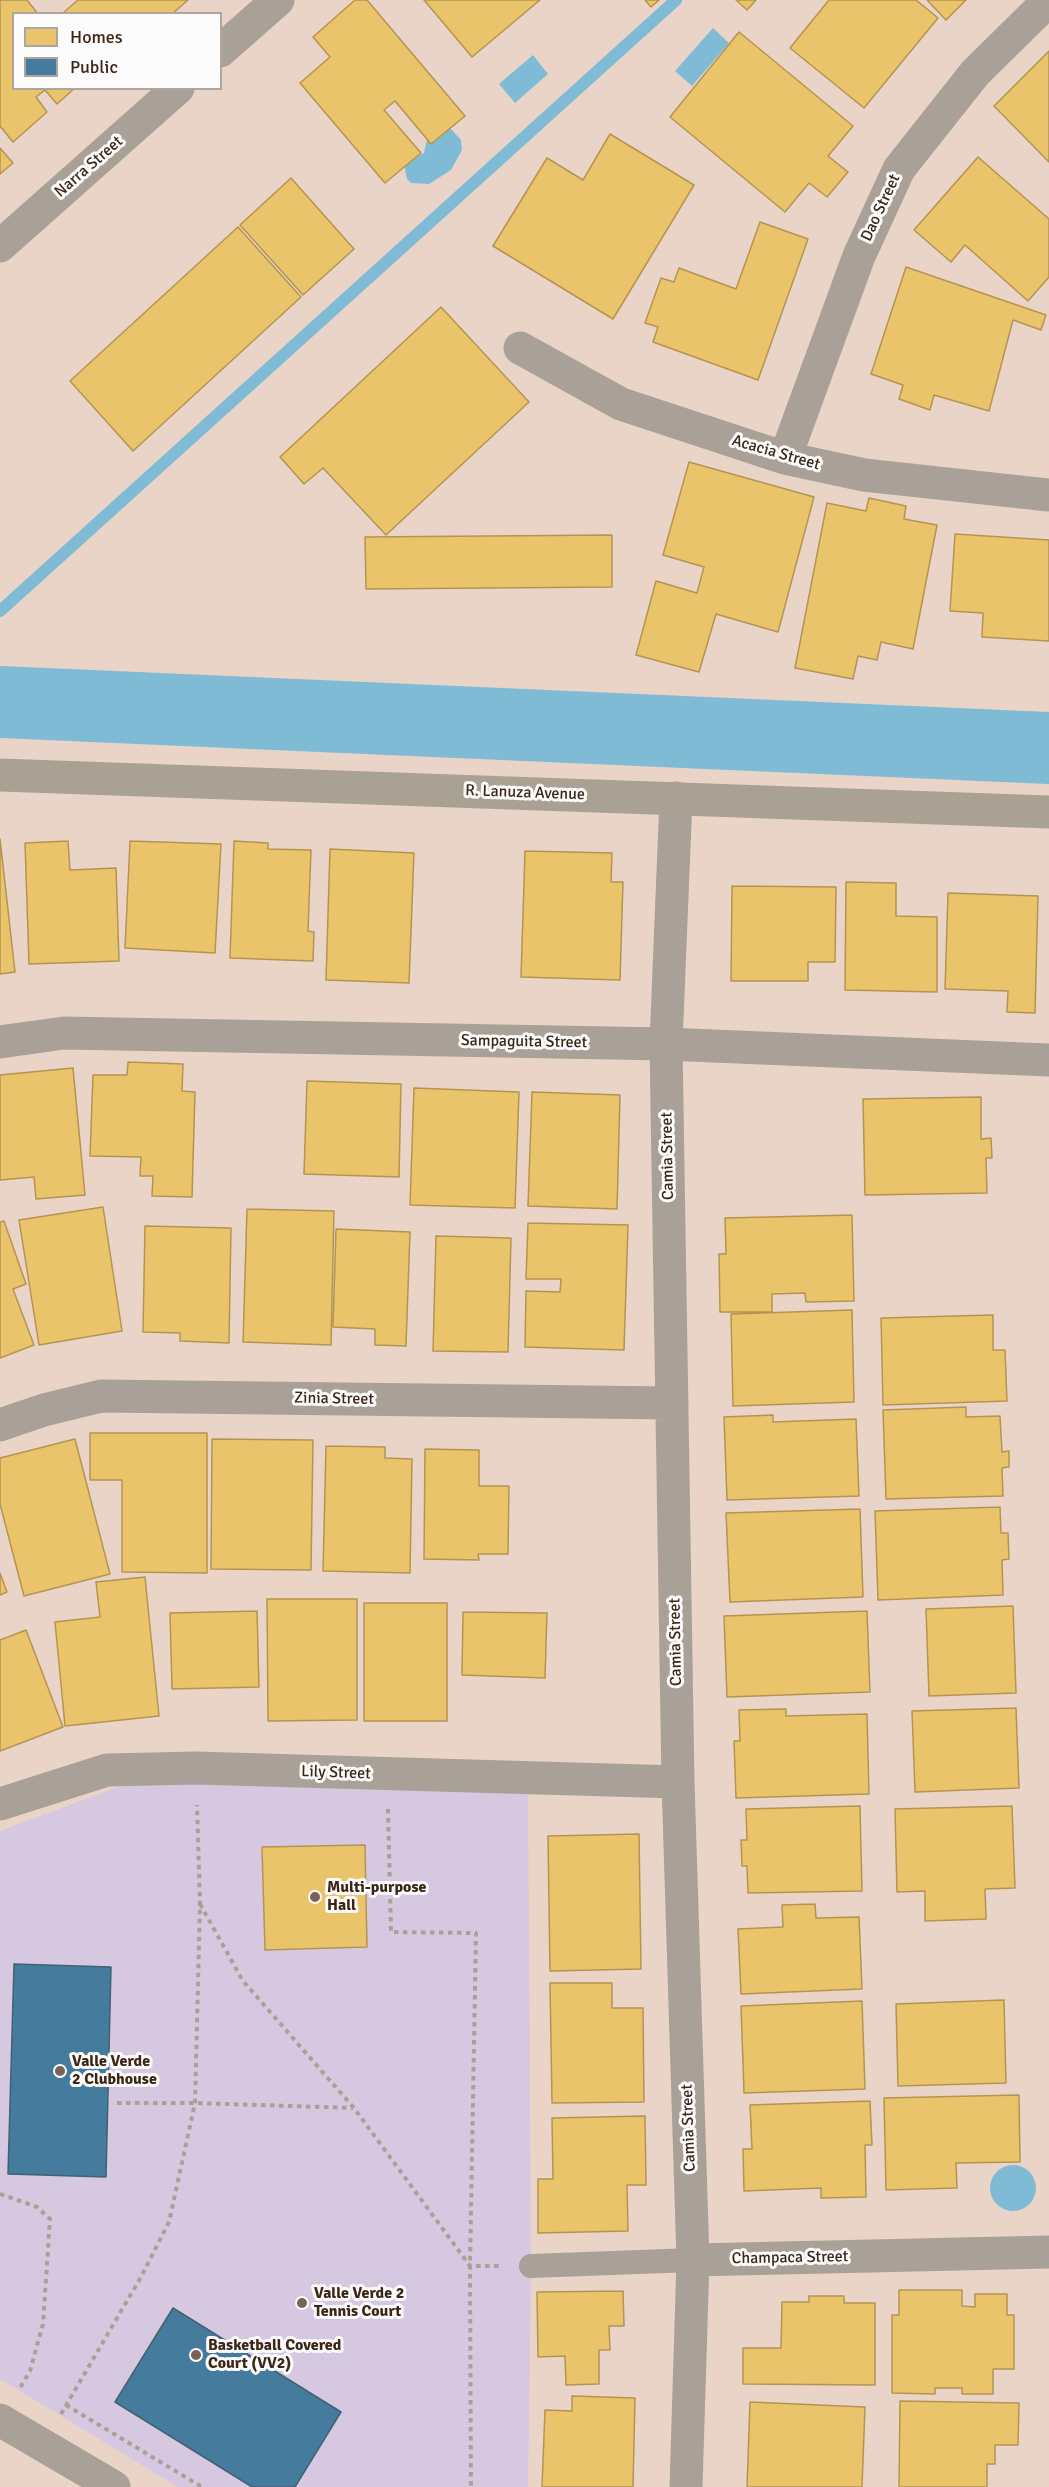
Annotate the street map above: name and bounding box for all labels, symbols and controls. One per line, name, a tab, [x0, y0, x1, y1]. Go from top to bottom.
legend	[12, 12, 222, 90]
text: Homes	[70, 26, 123, 48]
text: Public	[70, 56, 118, 78]
street label: Narra Street	[51, 132, 127, 202]
street label: Dao Street	[857, 171, 905, 245]
street label: Acacia Street	[730, 431, 822, 475]
street label: R. Lanuza Avenue	[465, 781, 585, 805]
street label: Sampaguita Street	[461, 1031, 587, 1053]
street label: Camia Street	[658, 1112, 678, 1200]
street label: Zinia Street	[294, 1389, 374, 1409]
street label: Camia Street	[666, 1598, 686, 1686]
street label: Lily Street	[301, 1762, 371, 1784]
place label: Multi-purpose Hall	[327, 1878, 426, 1916]
marker: Multi-purpose Hall	[308, 1890, 322, 1904]
place label: Valle Verde 2 Clubhouse	[72, 2052, 157, 2090]
marker: Valle Verde 2 Clubhouse	[53, 2064, 67, 2078]
street label: Camia Street	[678, 2084, 700, 2172]
street label: Champaca Street	[732, 2247, 848, 2269]
place label: Valle Verde 2 Tennis Court	[314, 2284, 404, 2322]
marker: Valle Verde 2 Tennis Court	[295, 2296, 309, 2310]
place label: Basketball Covered Court (VV2)	[208, 2336, 341, 2374]
marker: Basketball Covered Court (VV2)	[189, 2348, 203, 2362]

